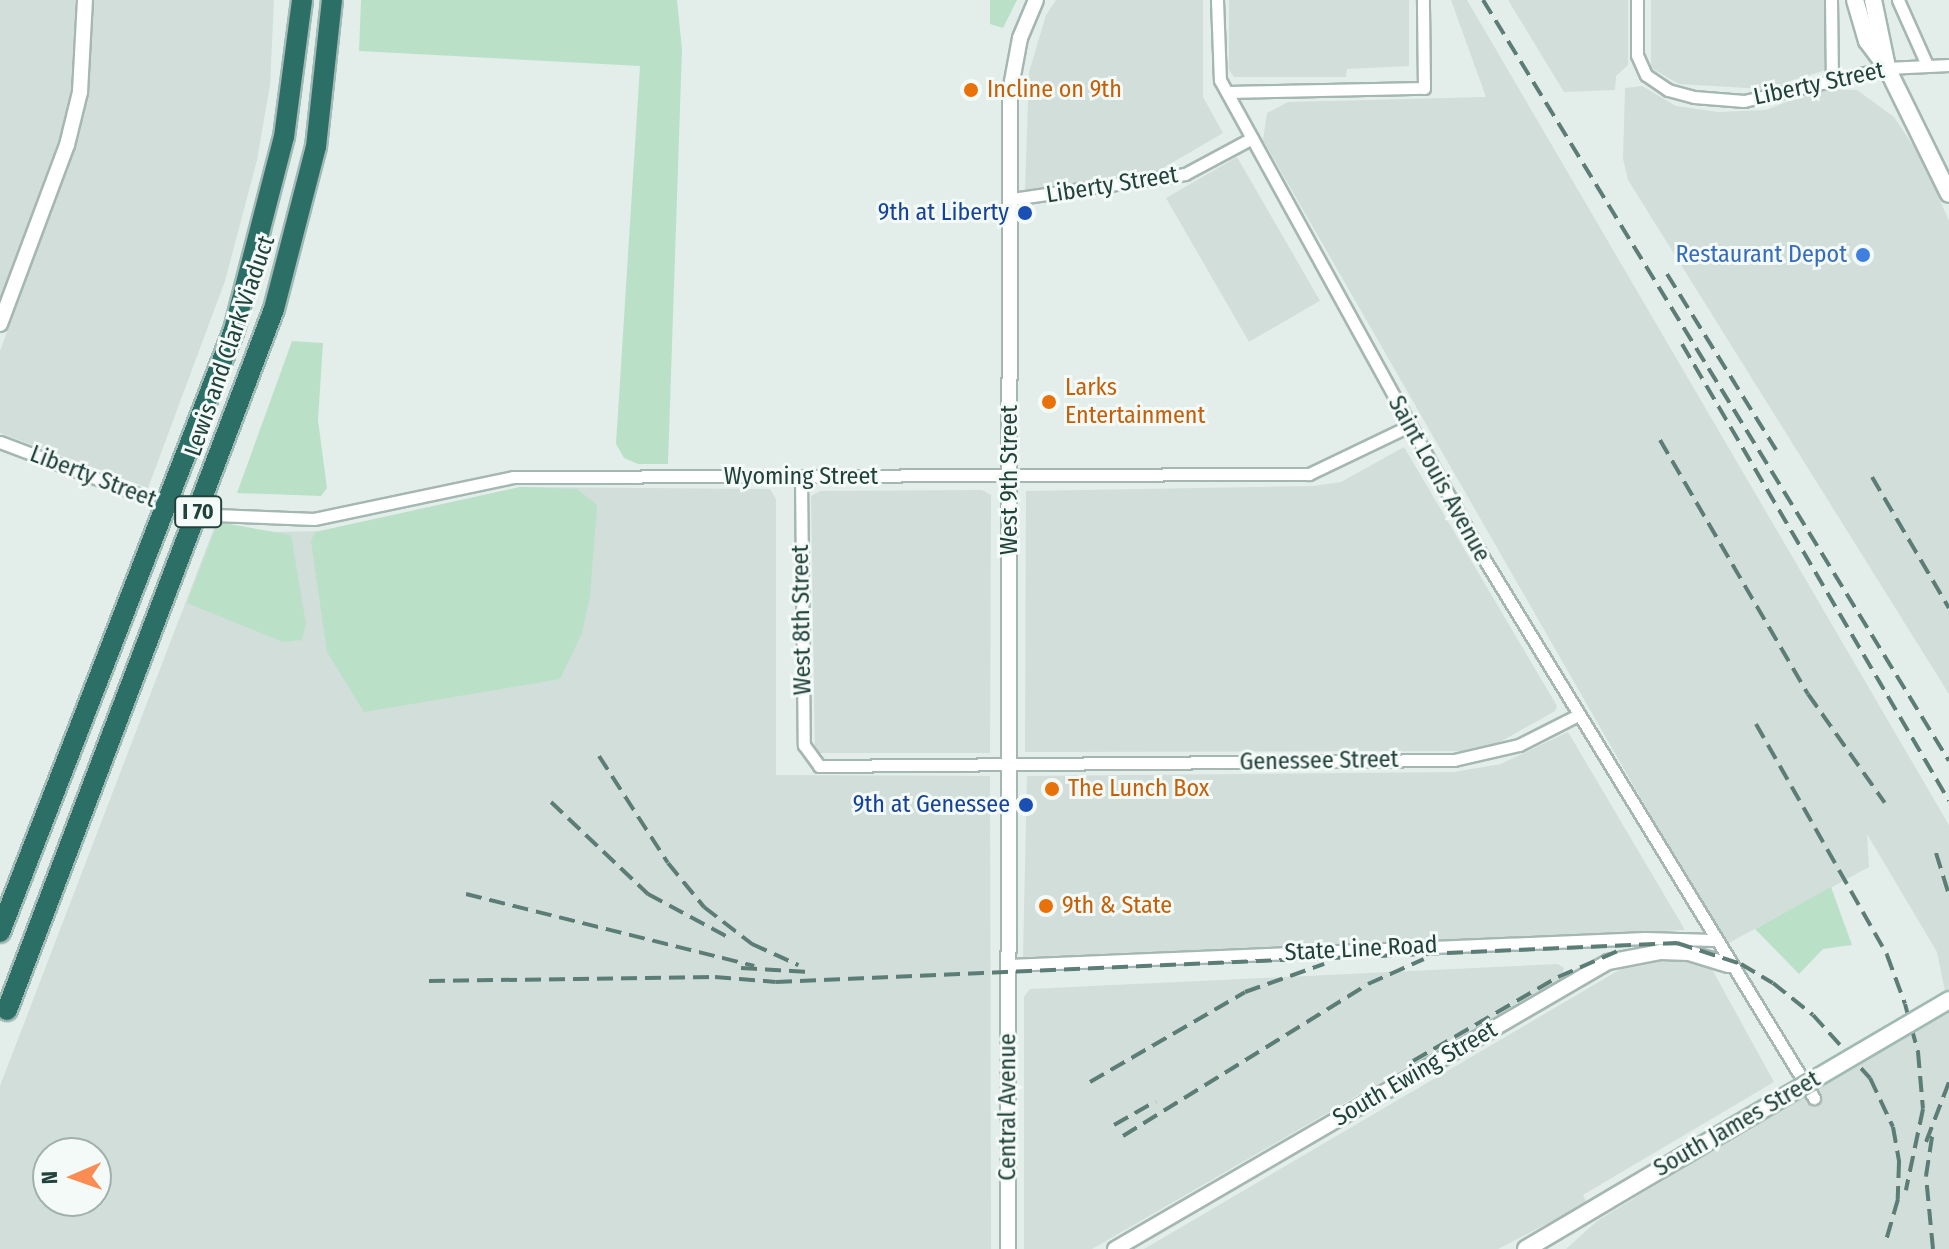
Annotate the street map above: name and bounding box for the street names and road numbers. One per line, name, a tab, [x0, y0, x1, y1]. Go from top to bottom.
street label: Liberty Street	[1751, 56, 1887, 112]
street label: Liberty Street	[1044, 160, 1180, 210]
street label: Lewis and Clark Viaduct	[179, 232, 281, 460]
street label: Saint Louis Avenue	[1382, 391, 1496, 567]
street label: West 9th Street	[996, 405, 1024, 555]
street label: Liberty Street	[26, 440, 160, 514]
street label: Wyoming Street	[724, 463, 878, 491]
road number: I 70	[174, 494, 222, 530]
street label: West 8th Street	[786, 545, 818, 695]
street label: Genessee Street	[1239, 745, 1399, 777]
street label: State Line Road	[1284, 931, 1438, 967]
street label: South Ewing Street	[1328, 1015, 1502, 1133]
street label: Central Avenue	[994, 1033, 1022, 1181]
street label: South James Street	[1649, 1065, 1825, 1183]

